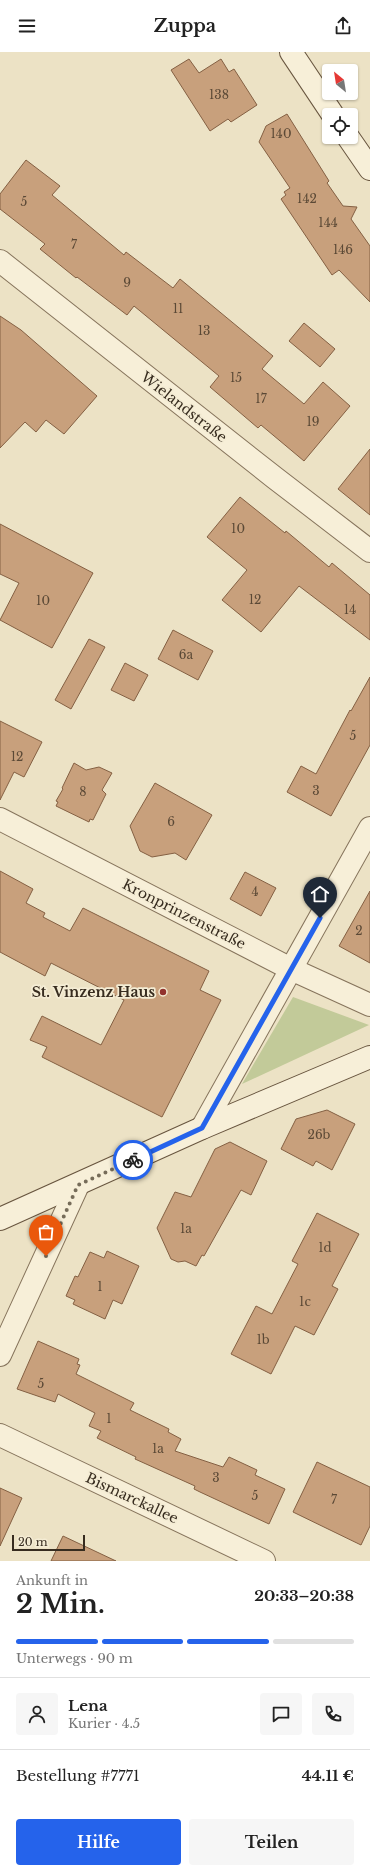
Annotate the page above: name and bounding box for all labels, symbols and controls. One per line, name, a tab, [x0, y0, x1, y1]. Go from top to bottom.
icon: menu	[16, 15, 38, 37]
text: Zuppa	[154, 15, 216, 37]
icon: share	[332, 15, 354, 37]
north arrow	[322, 64, 358, 100]
map controls	[322, 64, 358, 144]
house number: 138	[209, 87, 229, 102]
button: locate	[322, 108, 358, 144]
house number: 140	[271, 126, 291, 141]
house number: 142	[297, 191, 317, 206]
house number: 5	[21, 194, 28, 209]
house number: 144	[318, 215, 338, 230]
house number: 7	[71, 237, 78, 252]
house number: 146	[333, 242, 353, 257]
house number: 9	[123, 275, 131, 290]
house number: 11	[173, 301, 183, 316]
house number: 13	[198, 323, 210, 338]
street label: Wielandstraße	[137, 367, 231, 446]
house number: 15	[230, 370, 242, 385]
house number: 17	[255, 391, 268, 406]
house number: 19	[306, 414, 320, 429]
house number: 10	[231, 521, 245, 536]
house number: 12	[249, 592, 261, 607]
house number: 10	[36, 593, 50, 608]
house number: 14	[344, 602, 356, 617]
house number: 6a	[179, 647, 194, 662]
house number: 5	[350, 728, 357, 743]
house number: 12	[11, 749, 23, 764]
house number: 3	[312, 783, 320, 798]
house number: 8	[79, 784, 87, 799]
house number: 6	[167, 814, 175, 829]
street label: Kronprinzenstraße	[119, 875, 249, 953]
pin	[303, 877, 337, 918]
icon: home	[309, 883, 331, 905]
house number: 4	[251, 884, 259, 899]
house number: 2	[355, 923, 363, 938]
place label: St. Vinzenz Haus	[32, 983, 155, 1001]
marker: St. Vinzenz Haus	[158, 987, 168, 997]
house number: 26b	[308, 1127, 331, 1142]
courier	[113, 1140, 153, 1180]
icon: bike	[122, 1149, 144, 1171]
pin	[29, 1215, 63, 1256]
icon: bag	[35, 1221, 57, 1243]
house number: 1a	[180, 1221, 192, 1236]
house number: 1d	[318, 1240, 332, 1255]
house number: 1	[97, 1279, 103, 1294]
house number: 1c	[299, 1294, 311, 1309]
house number: 1b	[256, 1332, 270, 1347]
house number: 5	[38, 1376, 45, 1391]
house number: 1	[106, 1411, 112, 1426]
house number: 1a	[152, 1441, 164, 1456]
street label: Bismarckallee	[83, 1469, 181, 1527]
house number: 3	[212, 1470, 220, 1485]
house number: 5	[252, 1488, 259, 1503]
house number: 7	[331, 1492, 338, 1507]
scale bar	[12, 1533, 85, 1552]
text: 20 m	[18, 1535, 48, 1549]
text: Ankunft in	[16, 1572, 88, 1589]
text: 20:33–20:38	[254, 1586, 354, 1605]
text: 2 Min.	[16, 1588, 105, 1620]
text: Unterwegs · 90 m	[16, 1650, 133, 1667]
button: person	[16, 1693, 58, 1735]
button: chat	[260, 1693, 302, 1735]
button: phone	[312, 1693, 354, 1735]
text: Lena	[68, 1696, 108, 1715]
text: Kurier · 4.5	[68, 1715, 140, 1732]
text: Bestellung #7771	[16, 1766, 140, 1785]
text: 44.11 €	[302, 1766, 354, 1785]
button: Hilfe	[16, 1819, 181, 1865]
button: Teilen	[189, 1819, 354, 1865]

